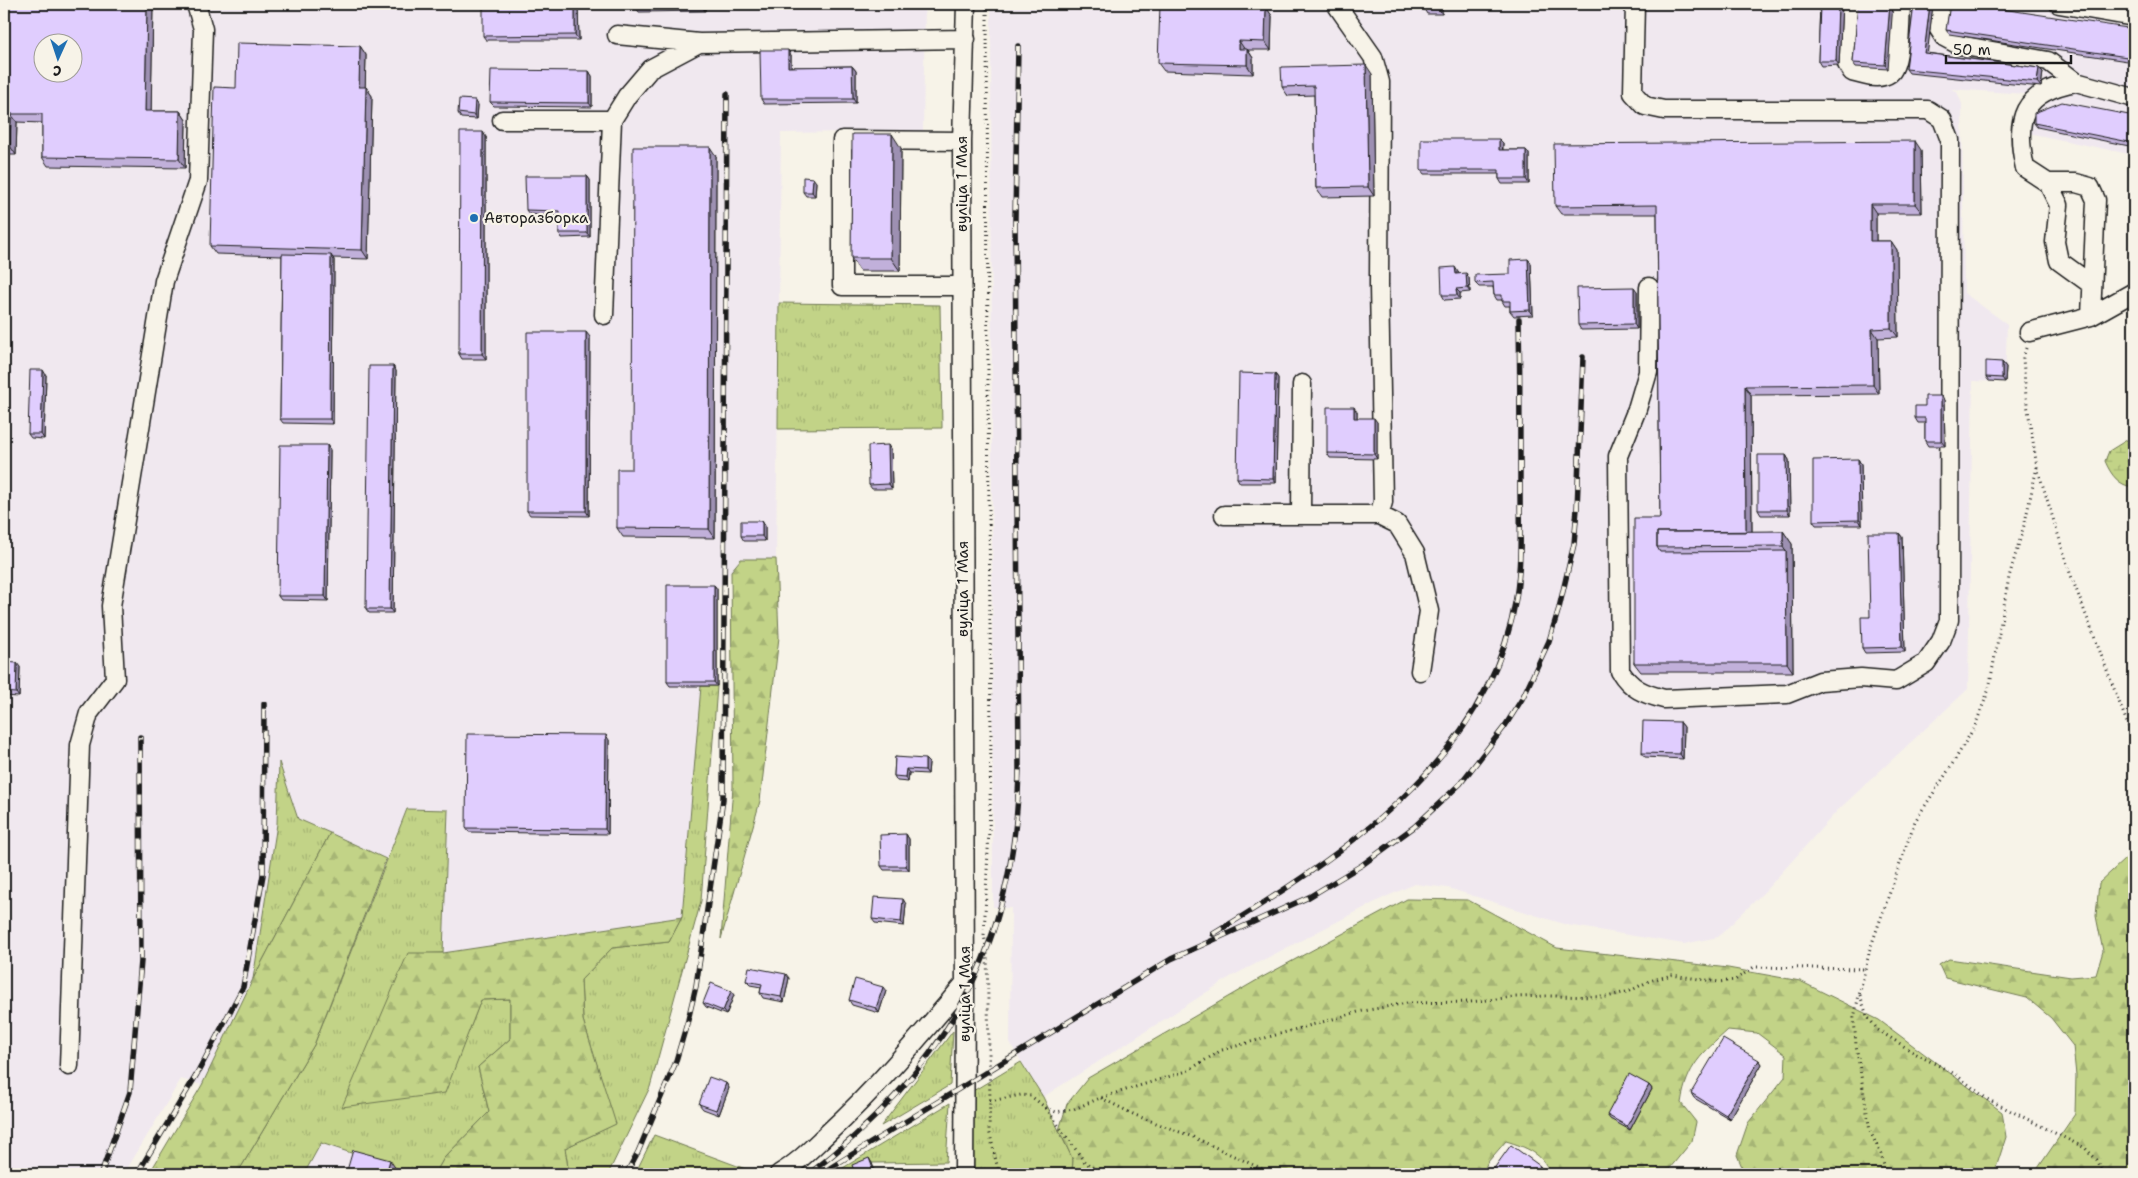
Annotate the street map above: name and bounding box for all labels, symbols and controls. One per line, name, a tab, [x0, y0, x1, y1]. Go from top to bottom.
north arrow	[32, 32, 82, 82]
scale bar	[1946, 32, 2070, 64]
text: 50 m	[1953, 40, 1991, 60]
text: С	[53, 62, 62, 80]
street label: вуліца 1 Мая	[952, 136, 972, 232]
place label: Авторазборка	[484, 208, 589, 228]
marker: Авторазборка	[468, 212, 480, 224]
street label: вуліца 1 Мая	[953, 541, 973, 637]
street label: вуліца 1 Мая	[955, 946, 975, 1042]

